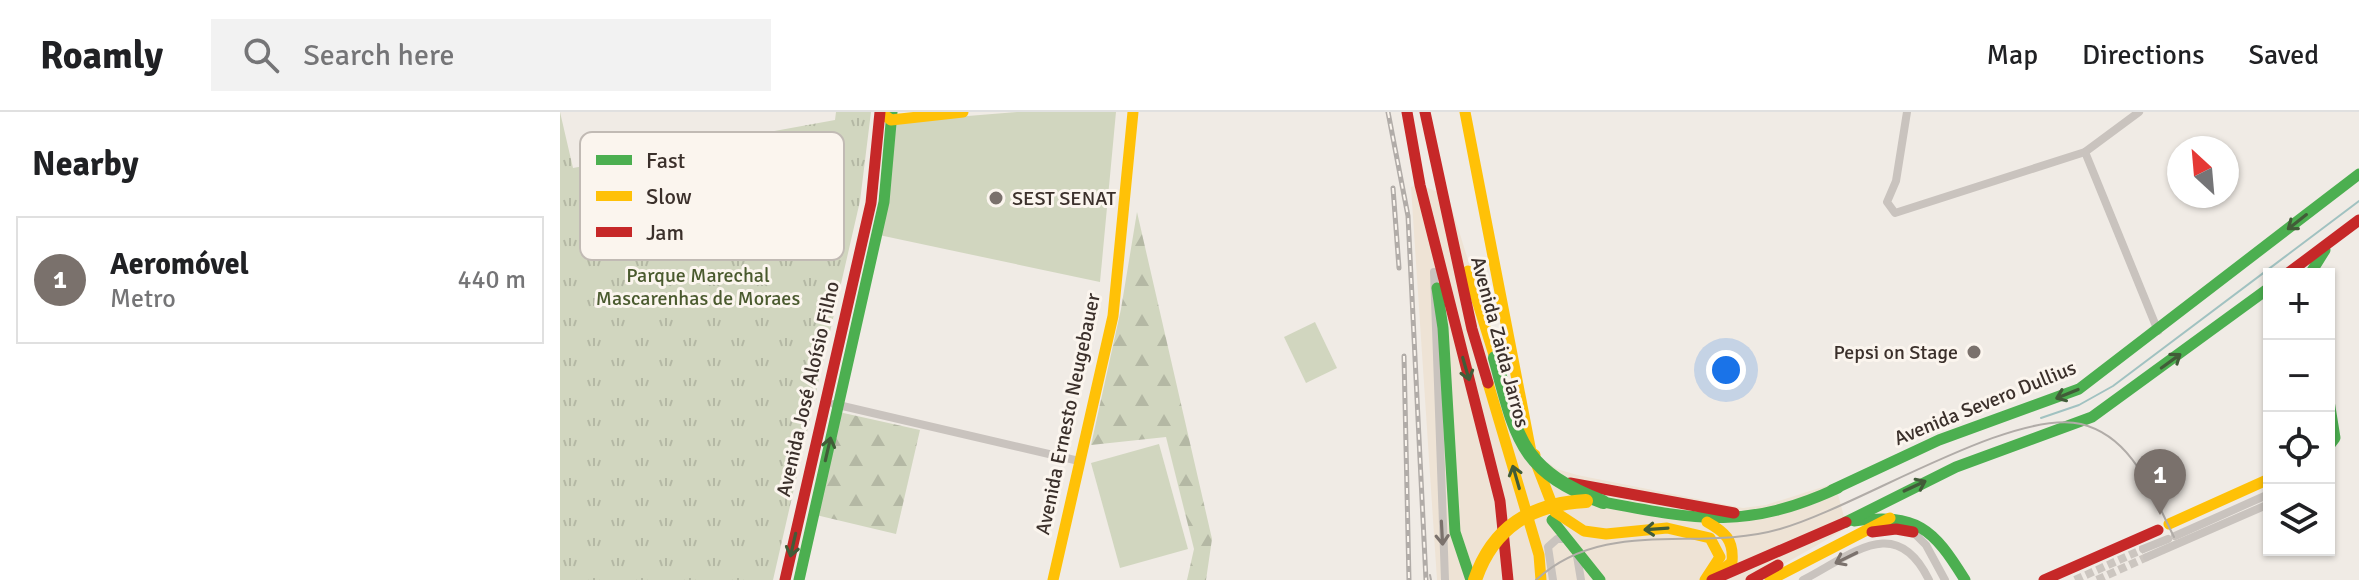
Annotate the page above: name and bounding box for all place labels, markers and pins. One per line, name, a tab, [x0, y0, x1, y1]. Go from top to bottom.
place label: SEST SENAT	[1012, 186, 1116, 211]
marker: SEST SENAT	[987, 189, 1005, 207]
place label: Pepsi on Stage	[1834, 340, 1958, 365]
marker: Pepsi on Stage	[1965, 343, 1983, 361]
pin: 1	[2134, 449, 2186, 515]

